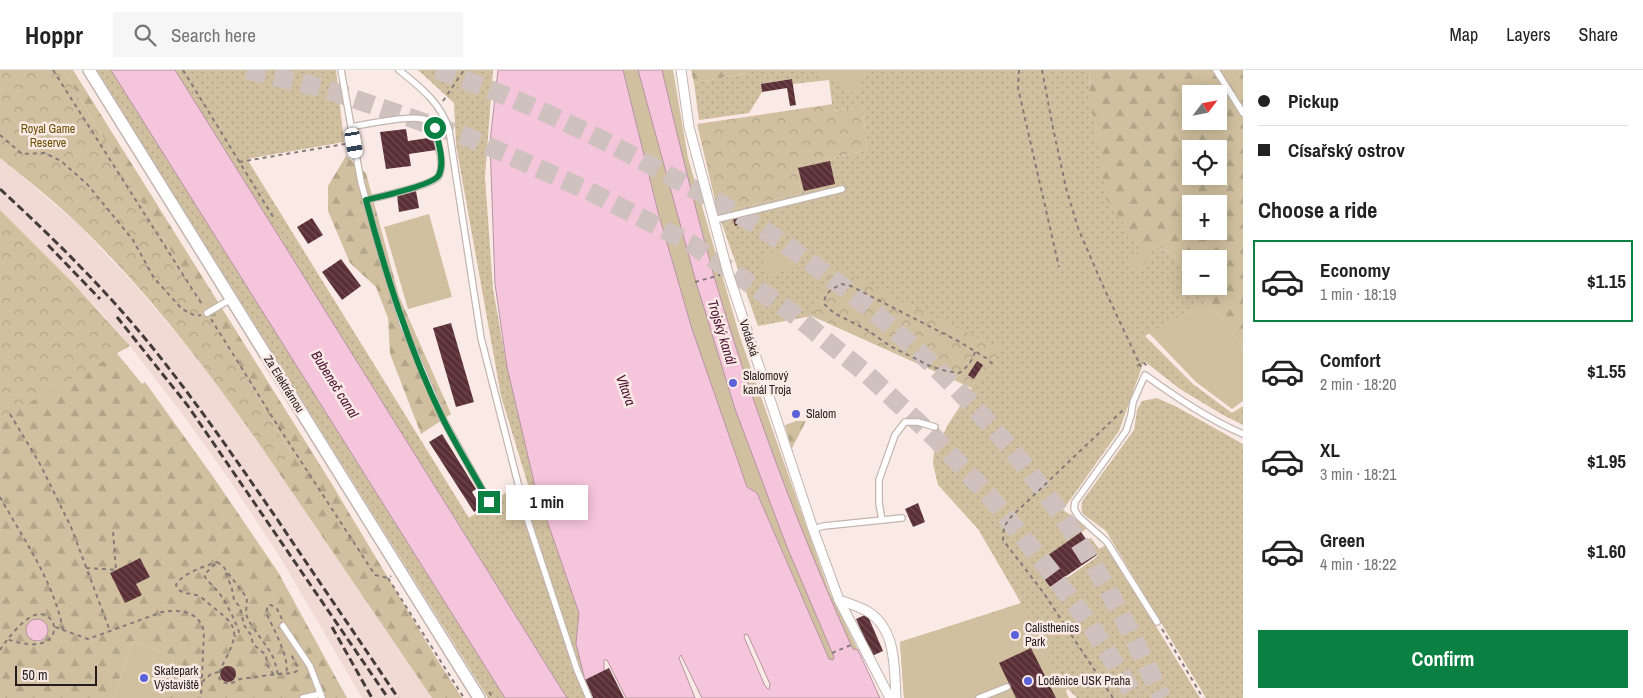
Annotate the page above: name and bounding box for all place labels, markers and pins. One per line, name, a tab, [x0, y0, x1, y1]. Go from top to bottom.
place label: Slalomový kanál Troja	[743, 368, 792, 398]
marker: Slalomový kanál Troja	[727, 377, 739, 389]
place label: Slalom	[806, 406, 836, 422]
marker: Slalom	[790, 408, 802, 420]
place label: Calisthenics Park	[1025, 620, 1079, 650]
marker: Calisthenics Park	[1009, 629, 1021, 641]
place label: Skatepark Výstaviště	[154, 663, 199, 693]
marker: Skatepark Výstaviště	[138, 672, 150, 684]
place label: Loděnice USK Praha	[1038, 673, 1131, 689]
marker: Loděnice USK Praha	[1022, 675, 1034, 687]

